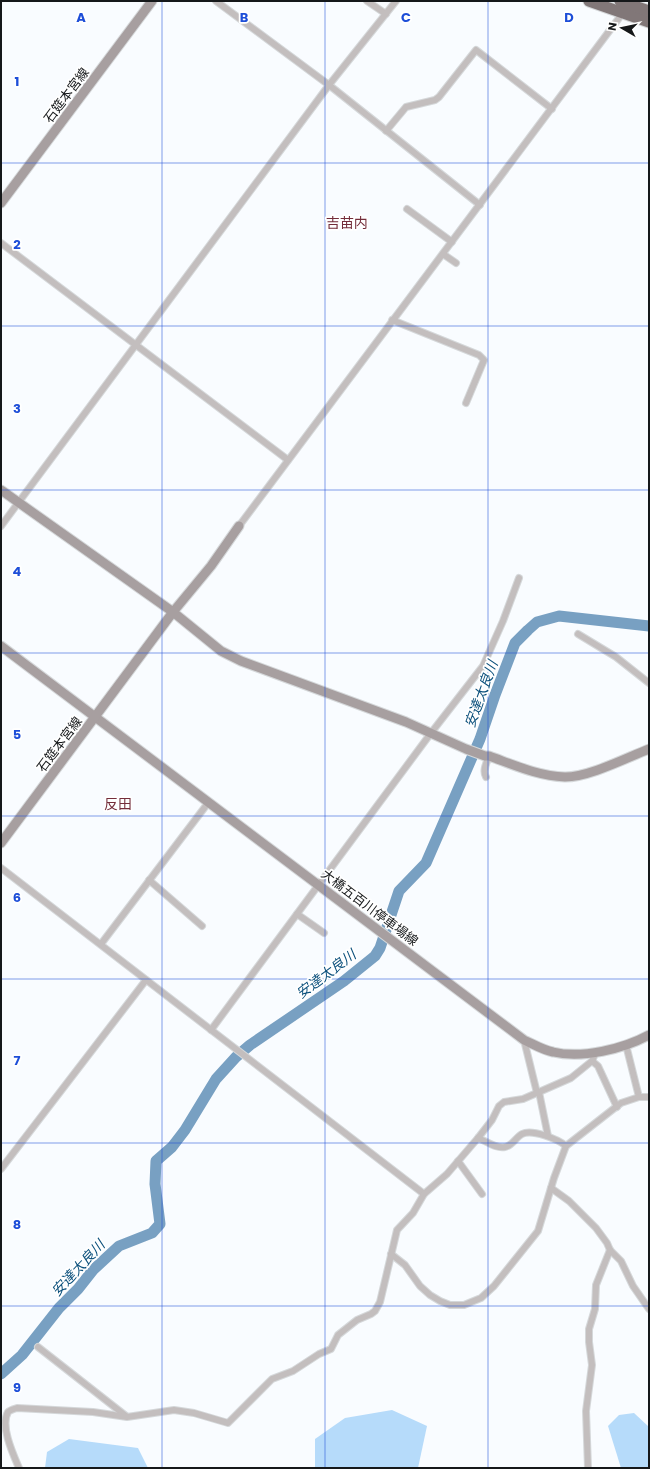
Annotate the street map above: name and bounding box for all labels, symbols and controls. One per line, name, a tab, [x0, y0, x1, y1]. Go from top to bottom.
text: A	[76, 8, 86, 27]
text: B	[240, 8, 249, 27]
text: C	[401, 8, 411, 27]
text: D	[564, 8, 574, 27]
north arrow	[602, 8, 642, 48]
text: N	[604, 21, 621, 32]
street label: 石筵本宮線	[39, 64, 94, 127]
text: 1	[15, 72, 19, 91]
district label: 吉苗内	[326, 213, 368, 233]
text: 2	[13, 235, 21, 254]
text: 3	[13, 399, 21, 418]
text: 4	[13, 562, 22, 581]
water label: 安達太良川	[460, 656, 503, 730]
street label: 石筵本宮線	[32, 713, 87, 776]
text: 5	[13, 725, 21, 744]
district label: 反田	[104, 794, 132, 814]
street label: 大橋五百川停車場線	[317, 865, 422, 950]
text: 6	[13, 888, 21, 907]
water label: 安達太良川	[292, 944, 362, 1003]
text: 7	[14, 1051, 21, 1070]
text: 8	[13, 1215, 21, 1234]
water label: 安達太良川	[47, 1234, 111, 1300]
text: 9	[13, 1378, 21, 1397]

